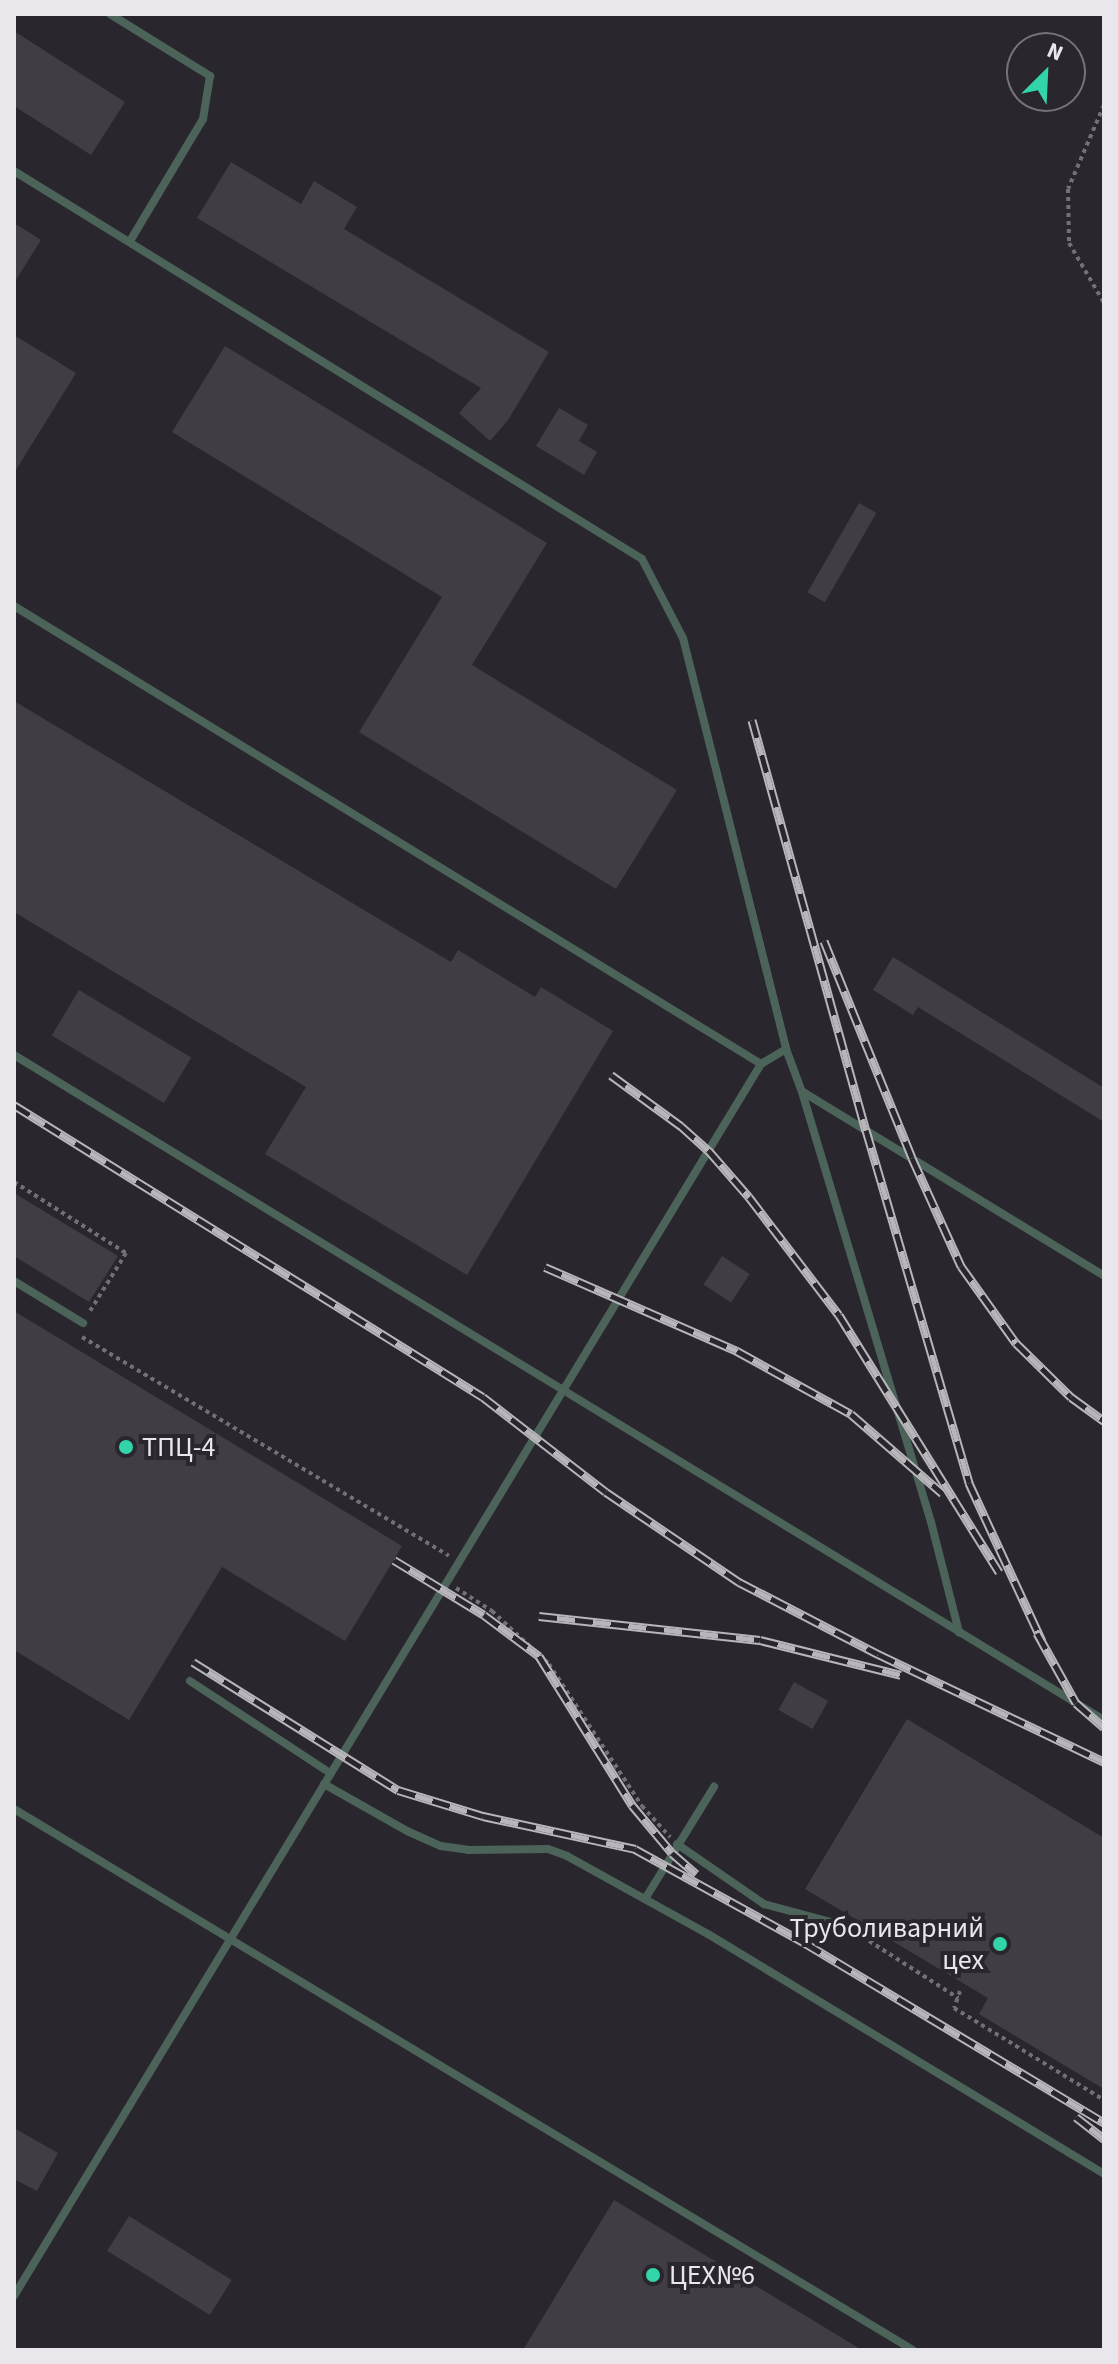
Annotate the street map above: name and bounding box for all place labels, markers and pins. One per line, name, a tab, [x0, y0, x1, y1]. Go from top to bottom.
place label: ТПЦ-4	[142, 1430, 215, 1464]
marker: ТПЦ-4	[117, 1438, 135, 1456]
place label: Труболиварний цех	[789, 1911, 984, 1977]
marker: Труболиварний цех	[991, 1935, 1009, 1953]
place label: ЦЕХ№6	[669, 2258, 755, 2292]
marker: ЦЕХ№6	[644, 2266, 662, 2284]

